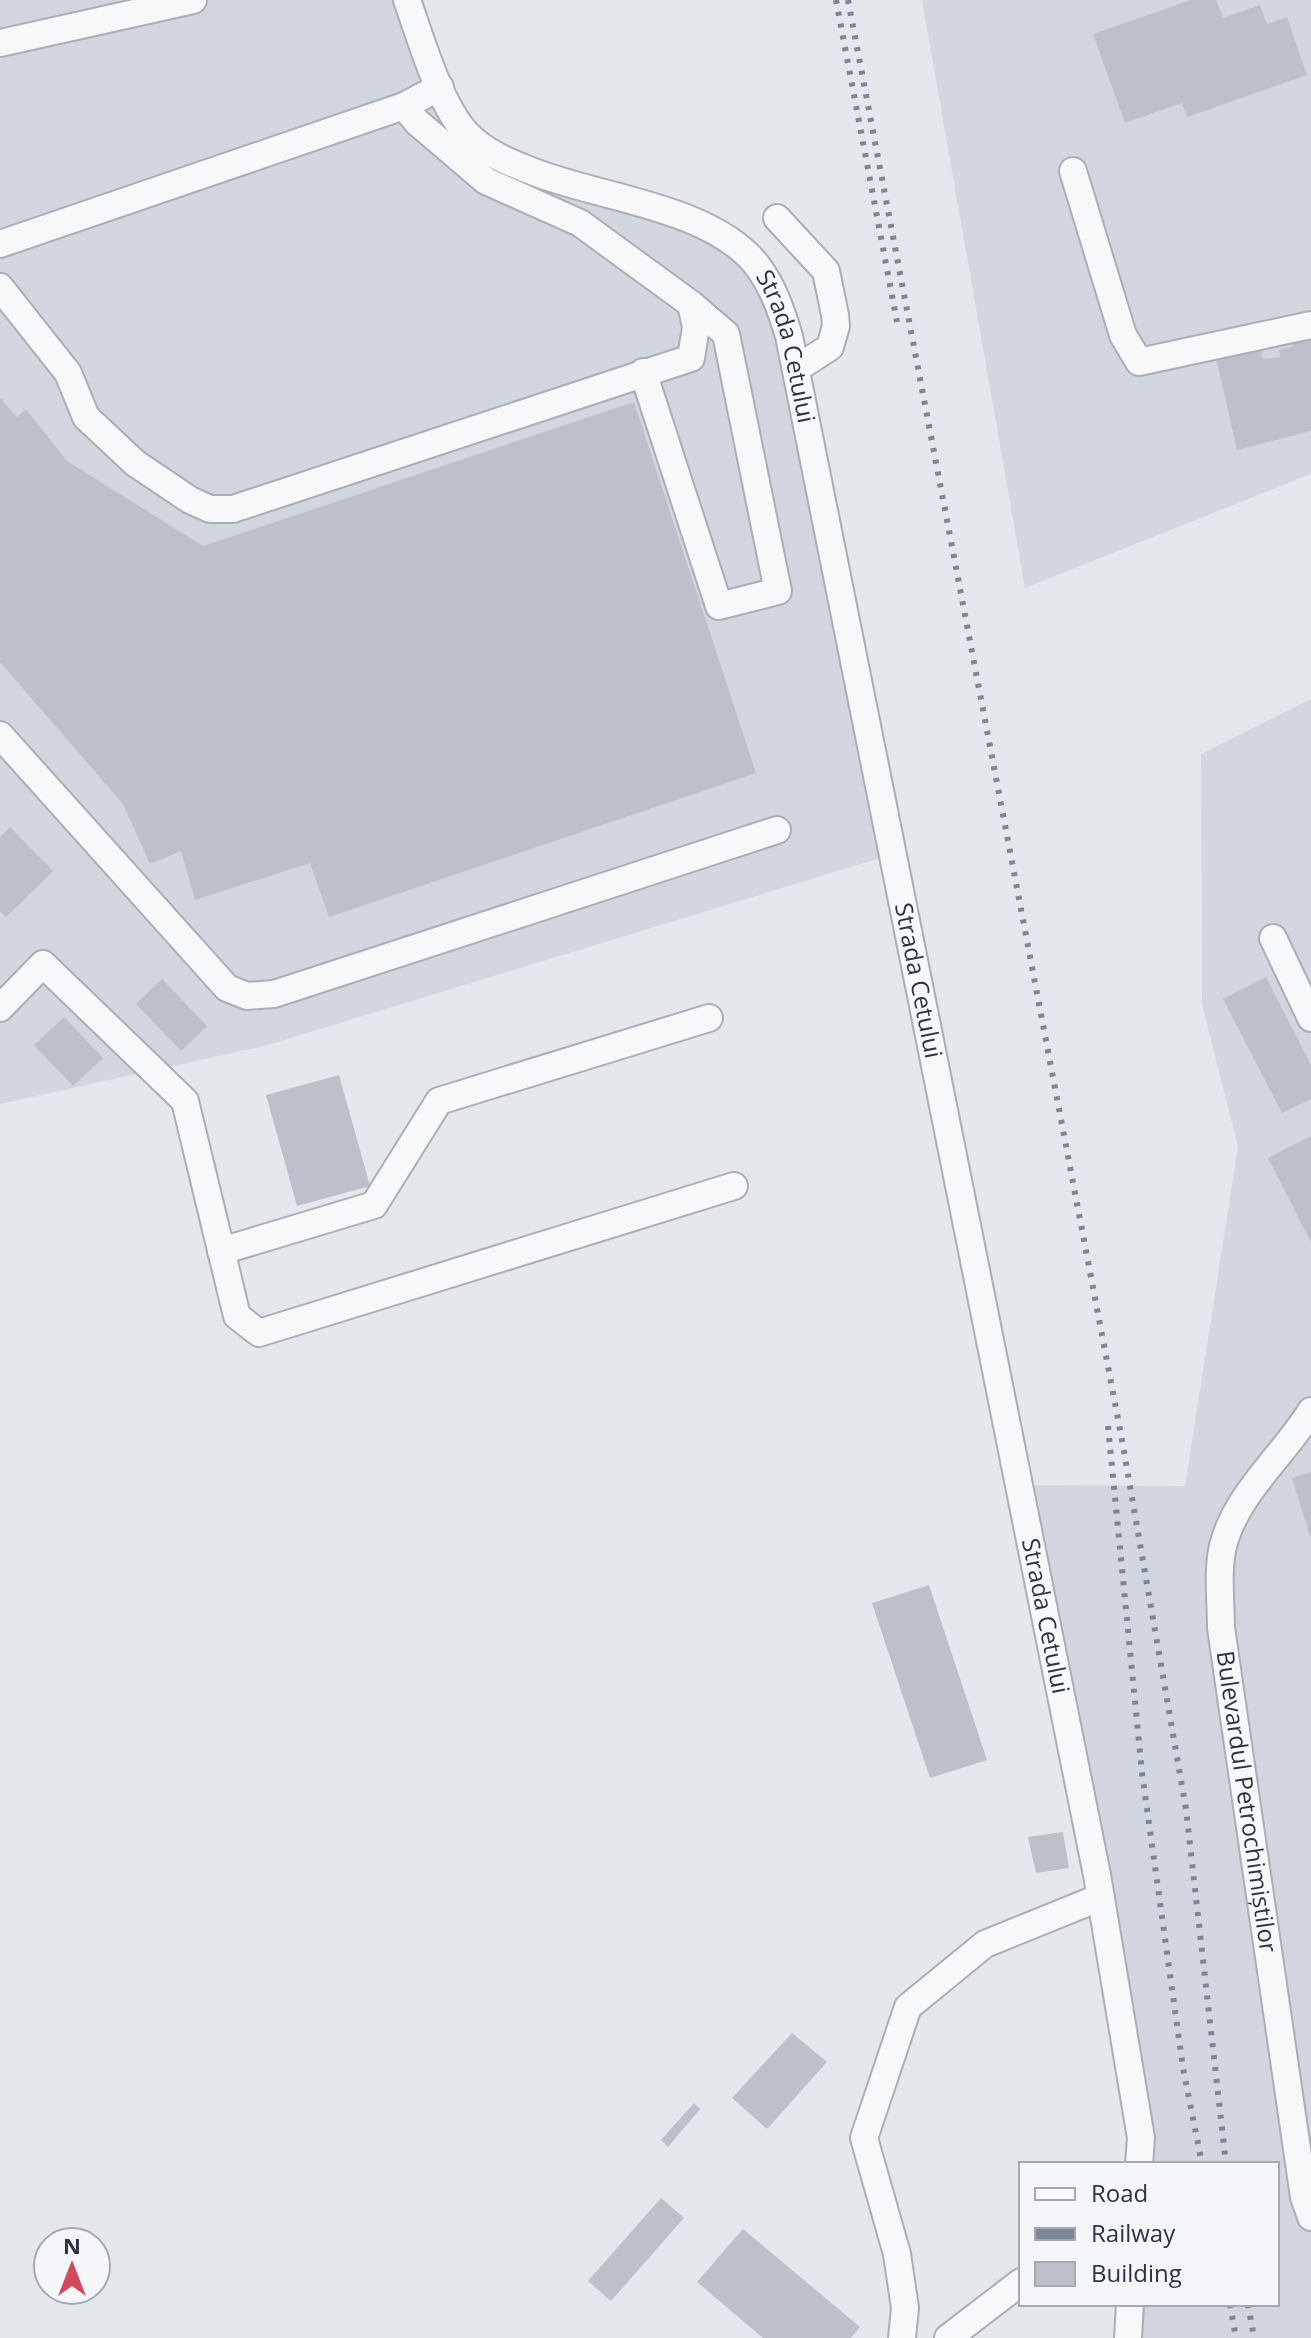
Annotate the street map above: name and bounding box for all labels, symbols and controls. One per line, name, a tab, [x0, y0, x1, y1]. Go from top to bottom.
street label: Strada Cetului	[749, 263, 824, 426]
street label: Strada Cetului	[888, 900, 951, 1061]
street label: Strada Cetului	[1015, 1535, 1078, 1696]
street label: Bulevardul Petrochimiștilor	[1210, 1649, 1286, 1955]
legend	[1019, 2162, 1279, 2306]
text: Road	[1091, 2176, 1148, 2209]
text: Railway	[1091, 2216, 1176, 2249]
north arrow	[32, 2226, 112, 2306]
text: N	[63, 2230, 81, 2260]
text: Building	[1091, 2256, 1182, 2289]

